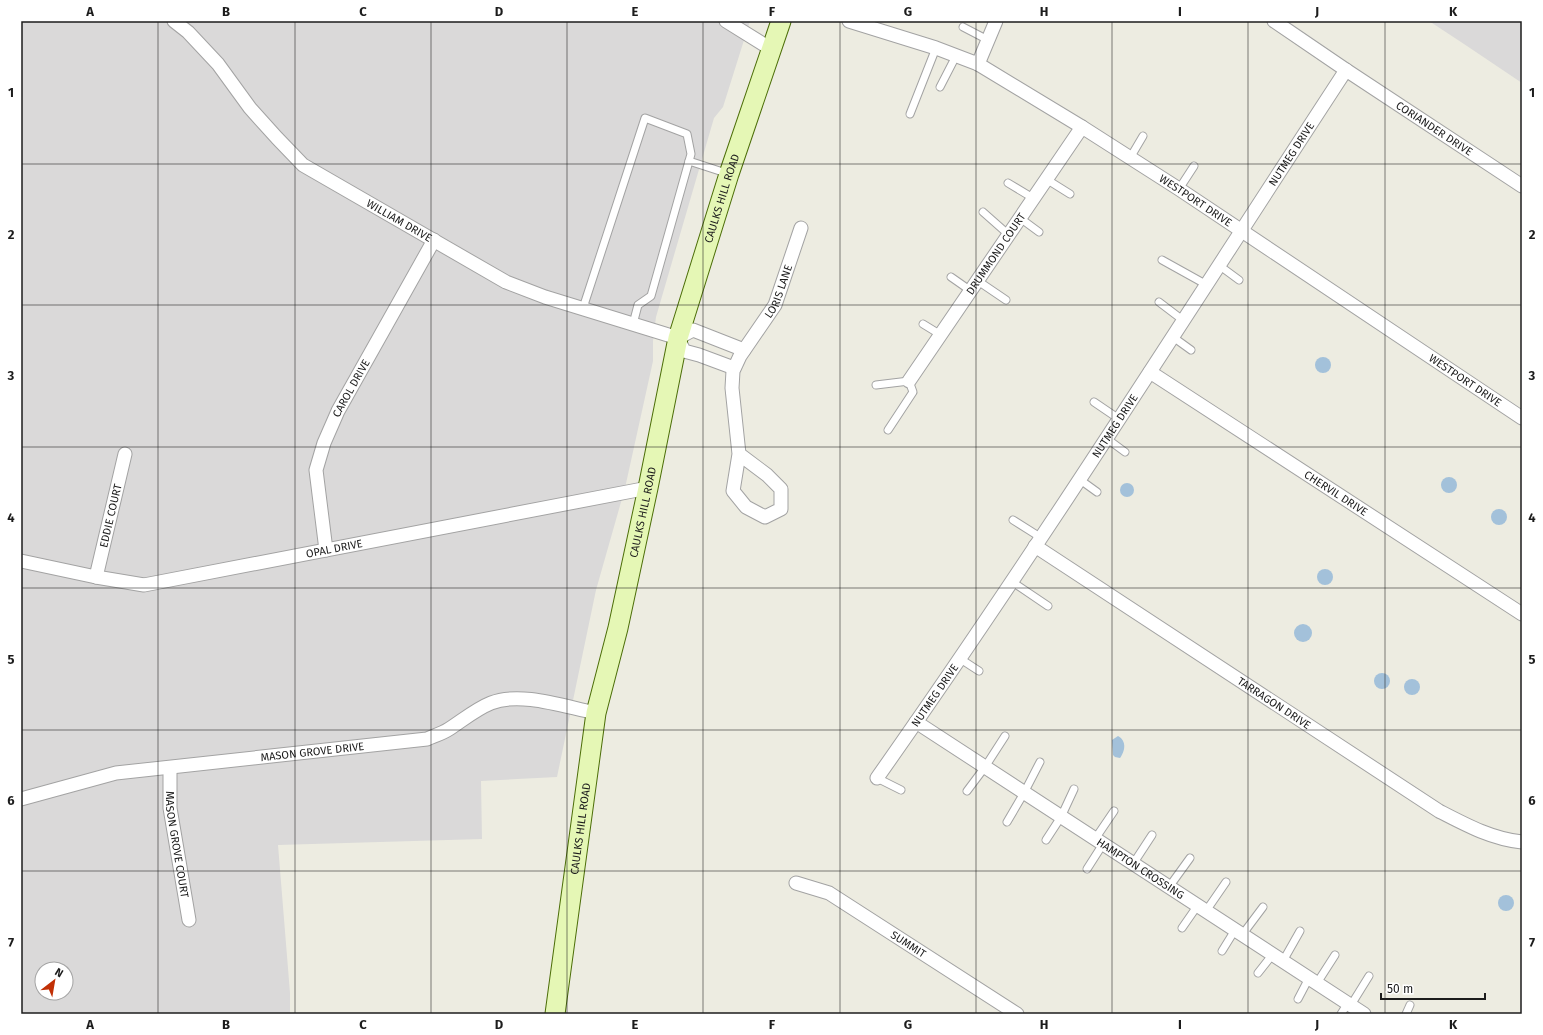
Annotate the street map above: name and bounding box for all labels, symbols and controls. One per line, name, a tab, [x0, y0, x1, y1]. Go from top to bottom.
text: A	[85, 4, 94, 19]
text: B	[222, 4, 230, 19]
text: C	[359, 4, 367, 19]
text: D	[495, 4, 504, 19]
text: E	[632, 4, 639, 19]
text: F	[769, 4, 776, 19]
text: G	[904, 4, 912, 19]
text: H	[1040, 4, 1048, 19]
text: I	[1178, 4, 1182, 19]
text: J	[1314, 4, 1319, 19]
text: K	[1449, 4, 1458, 19]
text: 1	[8, 85, 14, 100]
text: 1	[1529, 85, 1535, 100]
street label: CORIANDER DRIVE	[1394, 98, 1475, 158]
street label: NUTMEG DRIVE	[1266, 120, 1317, 188]
street label: CAULKS HILL ROAD	[701, 152, 742, 244]
street label: WESTPORT DRIVE	[1157, 172, 1235, 229]
street label: WILLIAM DRIVE	[364, 197, 434, 244]
street label: DRUMMOND COURT	[963, 210, 1028, 297]
text: 2	[8, 227, 15, 242]
text: 2	[1529, 227, 1536, 242]
street label: LORIS LANE	[762, 263, 795, 321]
street label: WESTPORT DRIVE	[1427, 351, 1504, 409]
street label: CAROL DRIVE	[330, 357, 372, 419]
text: 3	[7, 368, 15, 383]
text: 3	[1528, 368, 1536, 383]
street label: NUTMEG DRIVE	[1089, 391, 1140, 460]
street label: CAULKS HILL ROAD	[627, 466, 659, 559]
street label: CHERVIL DRIVE	[1302, 468, 1370, 518]
street label: EDDIE COURT	[97, 482, 124, 549]
text: 4	[7, 510, 15, 525]
text: 4	[1528, 510, 1536, 525]
street label: OPAL DRIVE	[305, 537, 364, 560]
text: 5	[8, 652, 15, 667]
text: 5	[1529, 652, 1536, 667]
street label: NUTMEG DRIVE	[908, 661, 961, 729]
street label: TARRAGON DRIVE	[1235, 674, 1313, 732]
street label: MASON GROVE DRIVE	[260, 739, 365, 764]
street label: CAULKS HILL ROAD	[568, 782, 593, 875]
street label: MASON GROVE COURT	[163, 791, 192, 899]
text: 6	[7, 793, 15, 808]
text: 6	[1528, 793, 1536, 808]
street label: HAMPTON CROSSING	[1094, 835, 1187, 902]
street label: SUMMIT	[888, 928, 929, 960]
text: 7	[8, 935, 14, 950]
text: 7	[1529, 935, 1535, 950]
north arrow	[34, 961, 74, 1001]
text: N	[52, 965, 65, 980]
scale bar	[1381, 975, 1485, 1001]
text: 50 m	[1387, 982, 1413, 996]
text: A	[85, 1017, 94, 1032]
text: B	[222, 1017, 230, 1032]
text: C	[359, 1017, 367, 1032]
text: D	[495, 1017, 504, 1032]
text: E	[632, 1017, 639, 1032]
text: F	[769, 1017, 776, 1032]
text: G	[904, 1017, 912, 1032]
text: H	[1040, 1017, 1048, 1032]
text: I	[1178, 1017, 1182, 1032]
text: J	[1314, 1017, 1319, 1032]
text: K	[1449, 1017, 1458, 1032]

